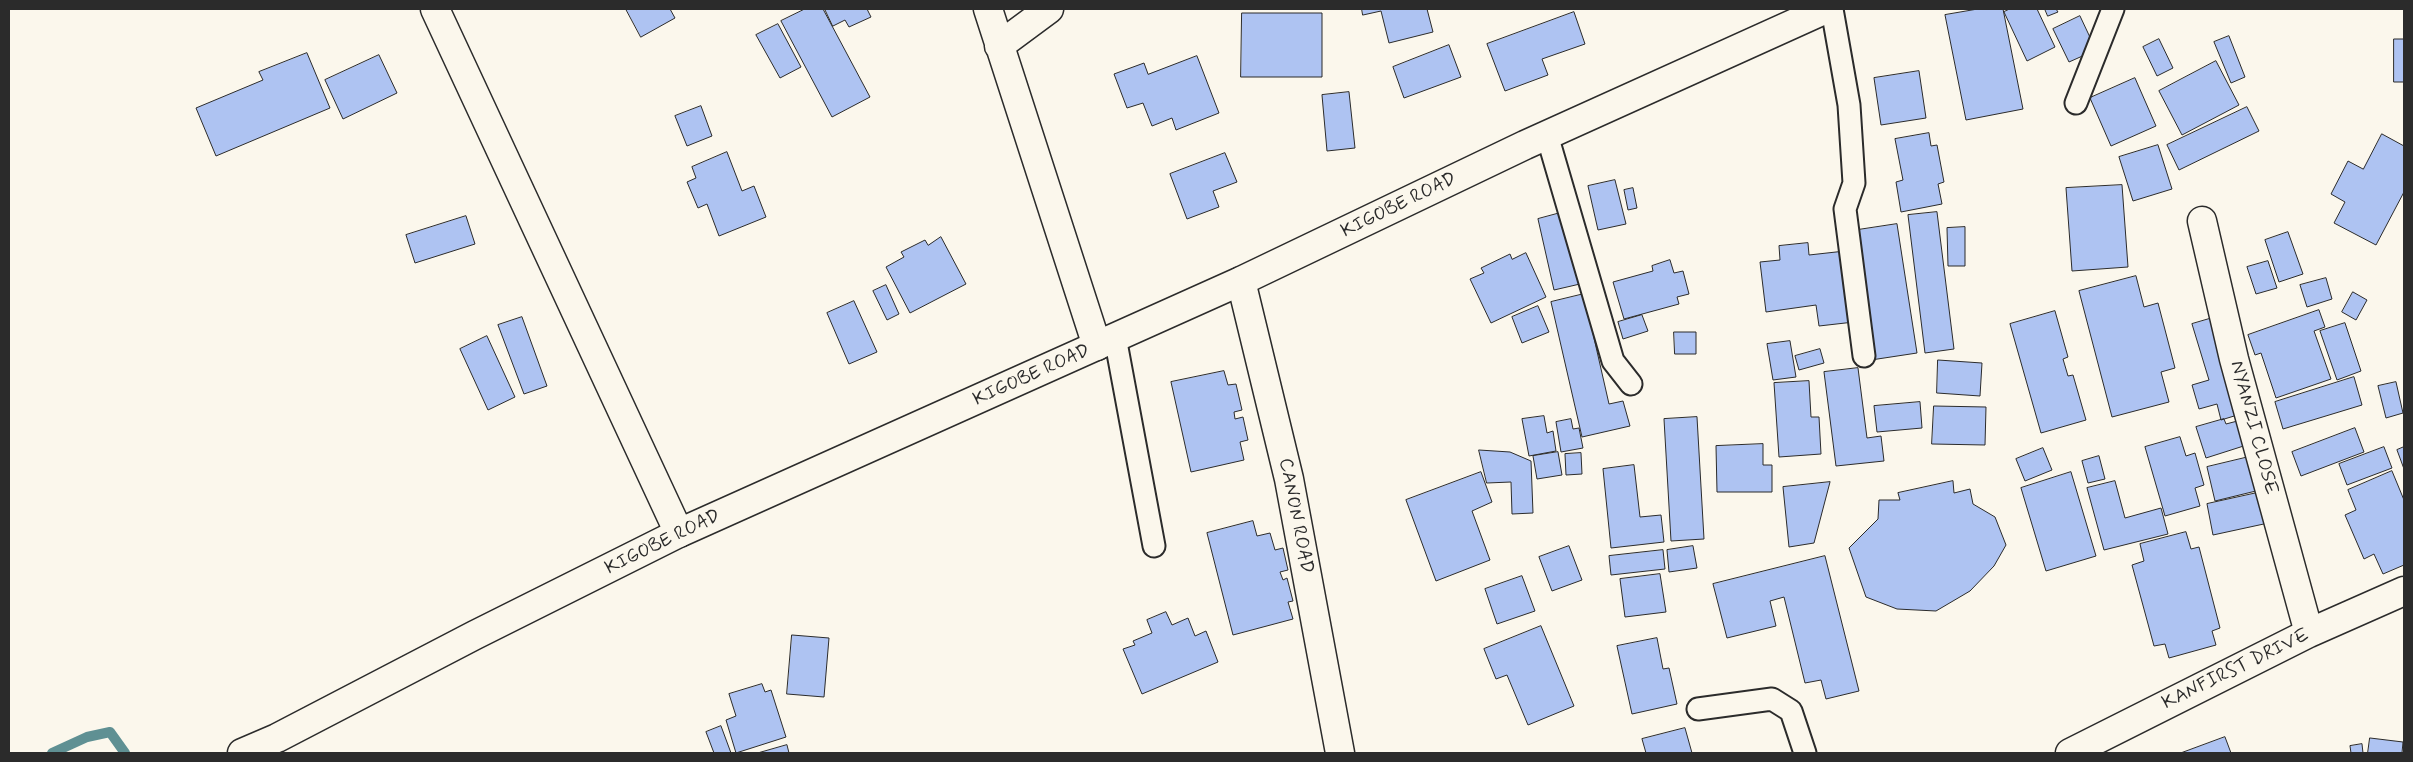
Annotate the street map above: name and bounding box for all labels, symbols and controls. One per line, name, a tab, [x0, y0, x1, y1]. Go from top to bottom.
street label: KIGOBE ROAD	[1338, 168, 1460, 244]
street label: KIGOBE ROAD	[970, 340, 1094, 412]
street label: NYANZI CLOSE	[2224, 358, 2282, 498]
street label: CANON ROAD	[1273, 456, 1317, 576]
street label: KIGOBE ROAD	[602, 505, 724, 581]
street label: KANFIRST DRIVE	[2159, 625, 2313, 715]

